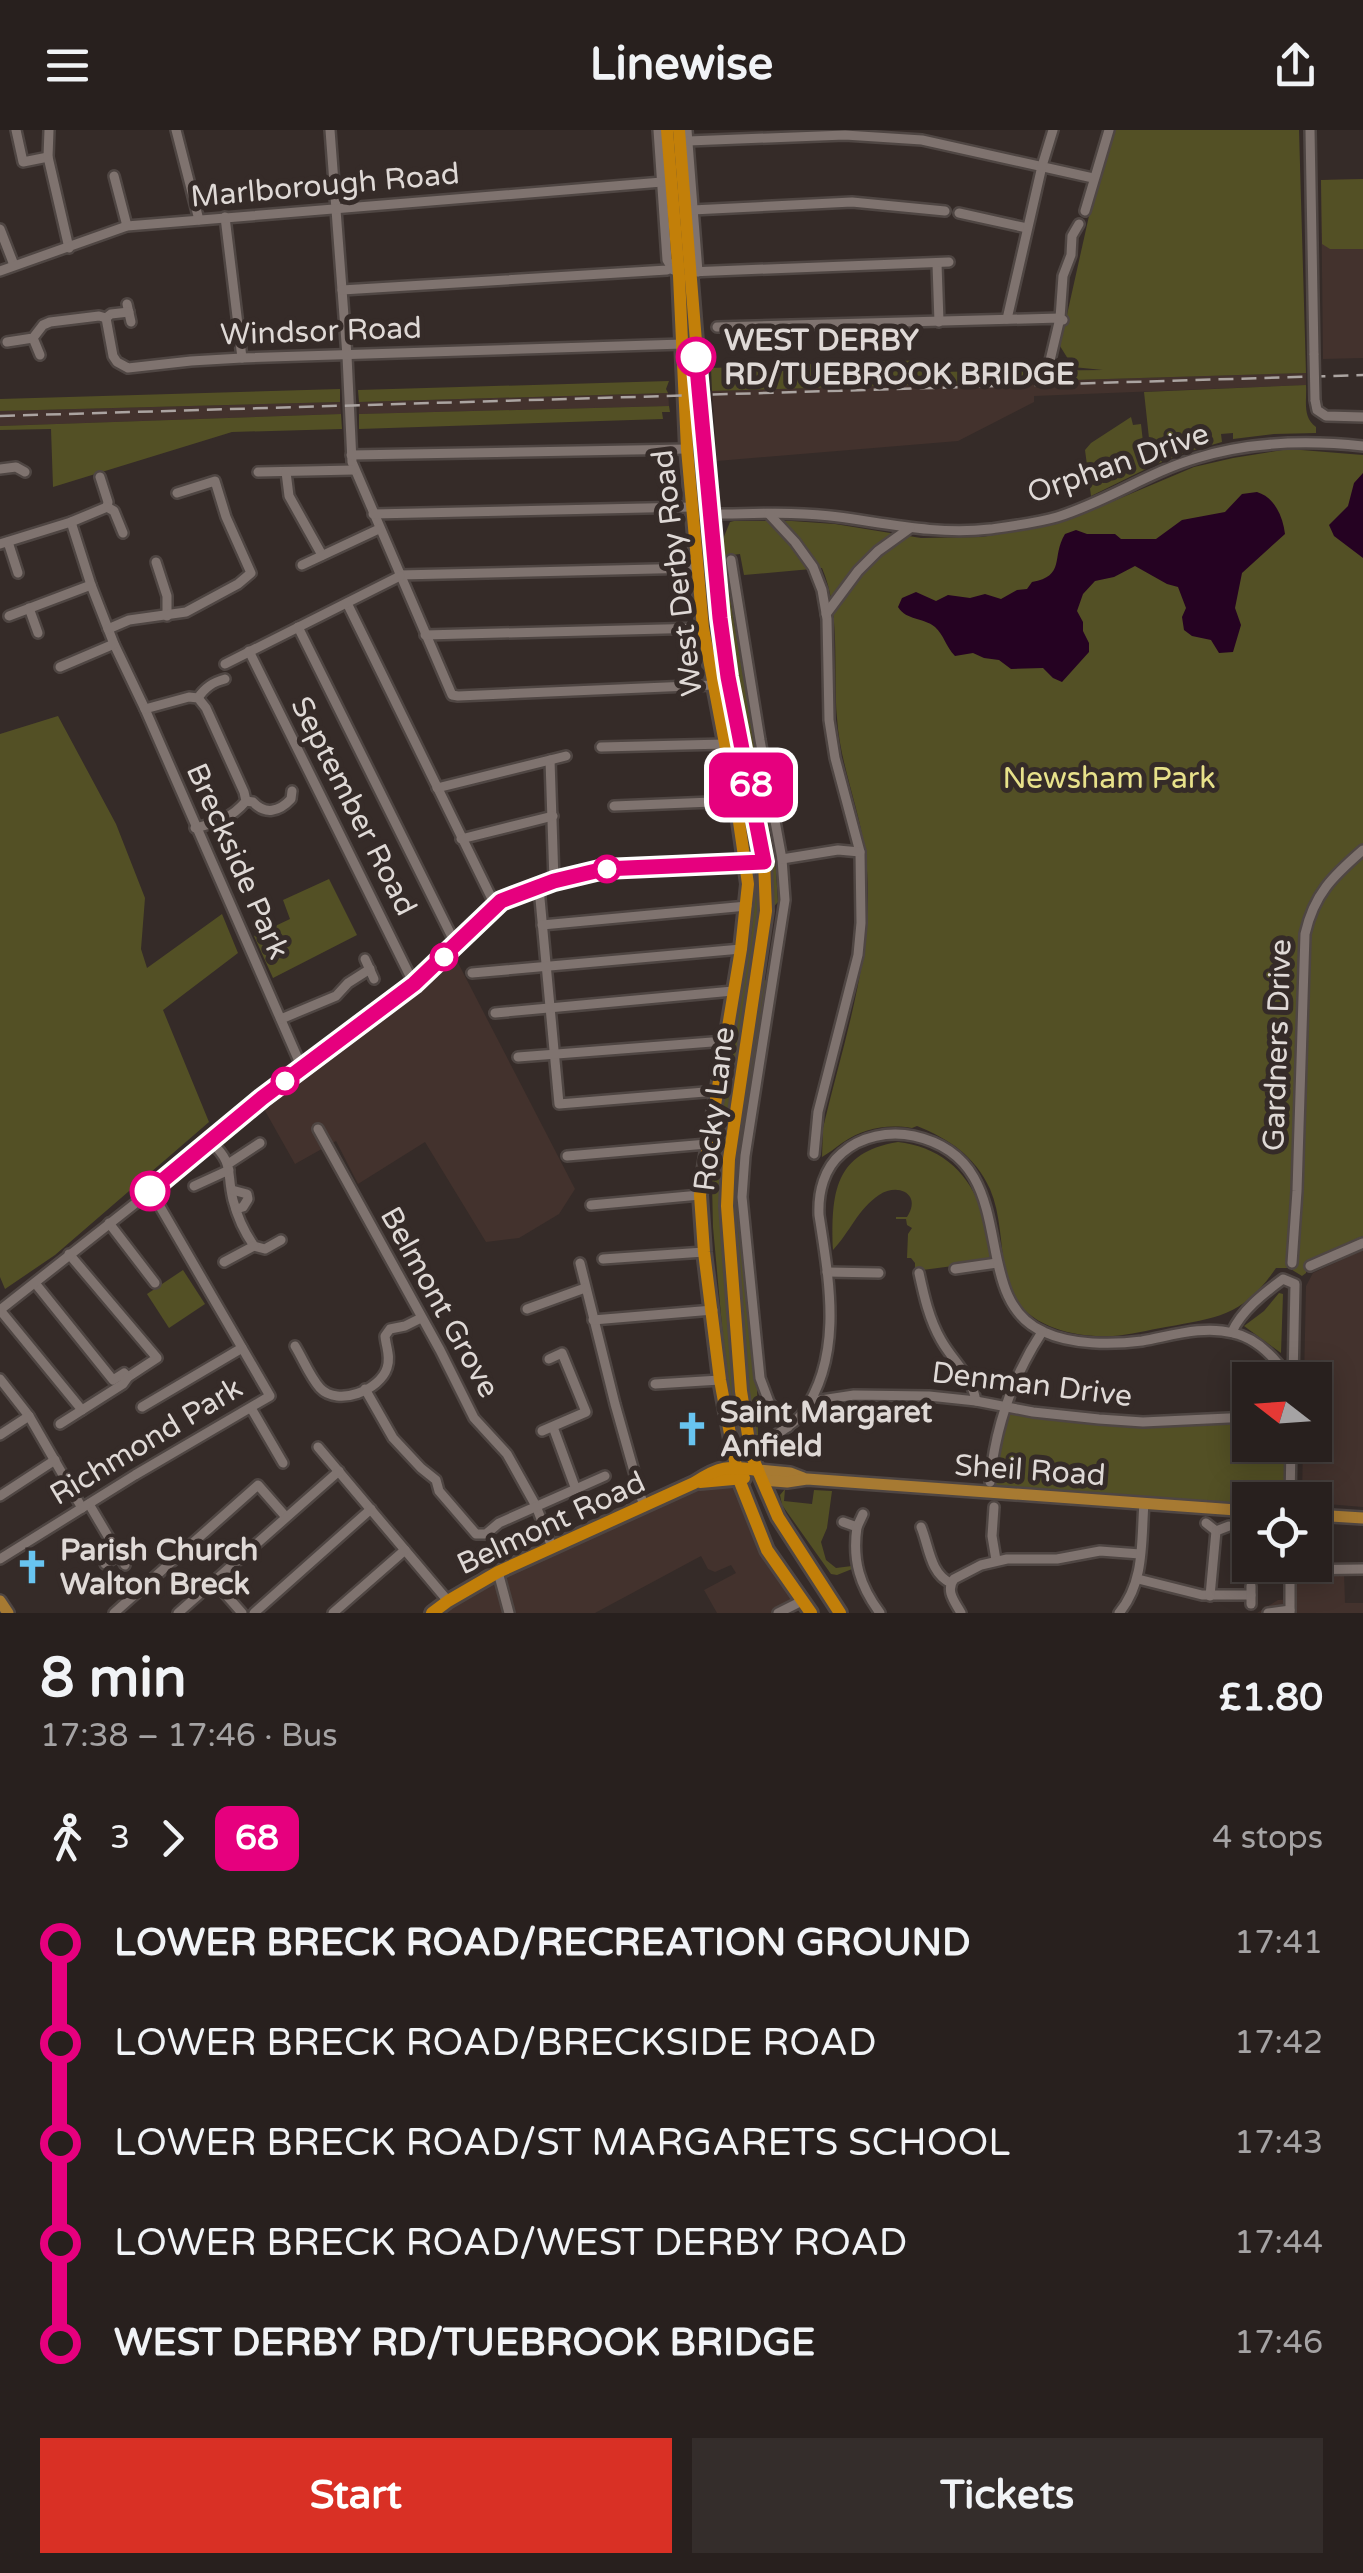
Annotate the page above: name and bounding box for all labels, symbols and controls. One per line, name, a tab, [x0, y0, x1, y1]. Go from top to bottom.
icon: menu	[40, 38, 95, 93]
text: Linewise	[590, 38, 773, 92]
icon: share	[1268, 38, 1323, 93]
street label: Marlborough Road	[189, 155, 461, 216]
street label: Windsor Road	[219, 309, 423, 354]
place label: WEST DERBY RD/TUEBROOK BRIDGE	[724, 322, 1075, 393]
marker: WEST DERBY RD/TUEBROOK BRIDGE	[677, 338, 715, 376]
street label: Orphan Drive	[1023, 415, 1214, 512]
street label: West Derby Road	[644, 448, 711, 698]
street label: September Road	[282, 691, 425, 922]
line badge: 68	[706, 752, 796, 818]
street label: Breckside Park	[178, 758, 297, 965]
park label: Newsham Park	[1002, 760, 1216, 797]
text: 68	[729, 764, 773, 806]
unlabelled marker	[594, 856, 620, 882]
street label: Gardners Drive	[1255, 938, 1300, 1152]
unlabelled marker	[431, 944, 457, 970]
street label: Rocky Lane	[686, 1025, 743, 1193]
unlabelled marker	[272, 1068, 298, 1094]
unlabelled marker	[131, 1172, 169, 1210]
street label: Belmont Grove	[372, 1200, 507, 1404]
street label: Denman Drive	[930, 1354, 1134, 1415]
north arrow	[1232, 1362, 1332, 1462]
map controls	[1232, 1362, 1332, 1582]
street label: Richmond Park	[43, 1369, 249, 1513]
place label: Saint Margaret Anfield	[720, 1394, 933, 1465]
church icon: Saint Margaret Anfield	[673, 1410, 711, 1448]
street label: Sheil Road	[953, 1447, 1107, 1494]
street label: Belmont Road	[451, 1464, 651, 1583]
button: locate	[1232, 1482, 1332, 1582]
place label: Parish Church Walton Breck	[60, 1532, 258, 1603]
church icon: Parish Church Walton Breck	[13, 1548, 51, 1586]
text: 8 min	[40, 1646, 187, 1712]
text: £1.80	[1219, 1675, 1323, 1721]
text: 17:38 – 17:46 · Bus	[40, 1717, 338, 1755]
icon: walk	[40, 1811, 95, 1866]
icon: forward	[145, 1811, 200, 1866]
text: 68	[235, 1817, 279, 1859]
text: 3	[110, 1819, 130, 1857]
text: 4 stops	[1212, 1819, 1323, 1857]
text: LOWER BRECK ROAD/RECREATION GROUND	[114, 1920, 971, 1966]
text: 17:41	[1234, 1924, 1323, 1962]
text: LOWER BRECK ROAD/BRECKSIDE ROAD	[114, 2020, 877, 2066]
text: 17:42	[1234, 2024, 1323, 2062]
text: LOWER BRECK ROAD/ST MARGARETS SCHOOL	[114, 2120, 1010, 2166]
text: 17:43	[1234, 2124, 1323, 2162]
text: LOWER BRECK ROAD/WEST DERBY ROAD	[114, 2220, 907, 2266]
text: 17:44	[1234, 2224, 1323, 2262]
text: WEST DERBY RD/TUEBROOK BRIDGE	[114, 2320, 815, 2366]
text: 17:46	[1234, 2324, 1323, 2362]
button: Start	[40, 2438, 672, 2553]
button: Tickets	[692, 2438, 1323, 2553]

